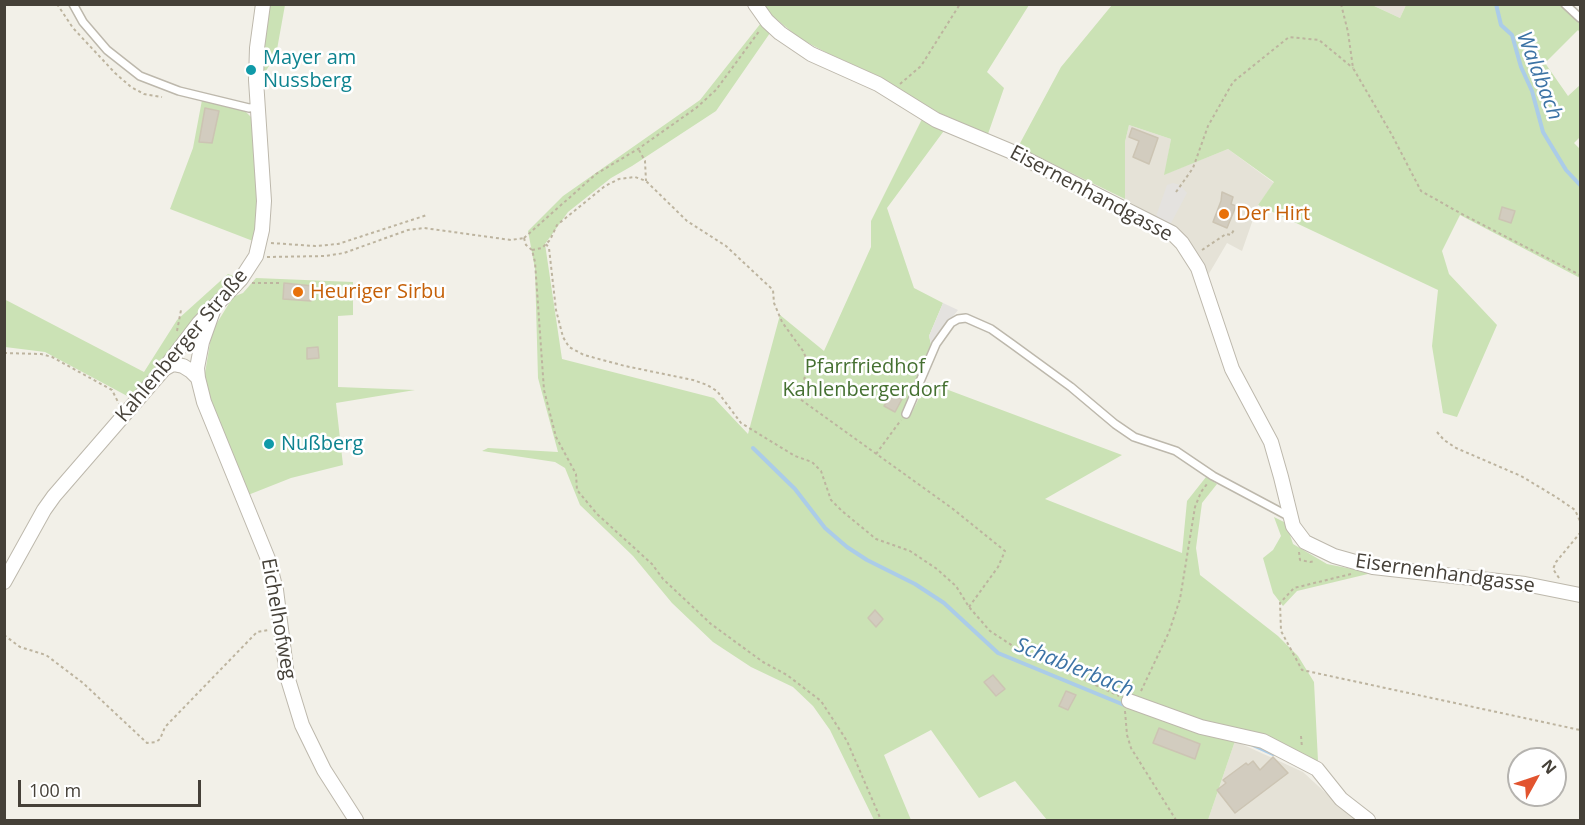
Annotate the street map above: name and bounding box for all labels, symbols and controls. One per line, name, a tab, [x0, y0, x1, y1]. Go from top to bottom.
water label: Waldbach	[1511, 28, 1567, 124]
place label: Mayer am Nussberg	[263, 46, 356, 93]
marker: Mayer am Nussberg	[244, 63, 258, 77]
street label: Eisernenhandgasse	[1005, 141, 1177, 247]
place label: Der Hirt	[1236, 202, 1310, 226]
marker: Der Hirt	[1217, 207, 1231, 221]
street label: Kahlenberger Straße	[111, 265, 253, 427]
place label: Heuriger Sirbu	[310, 280, 446, 304]
marker: Heuriger Sirbu	[291, 285, 305, 299]
park label: Pfarrfriedhof Kahlenbergerdorf	[782, 355, 948, 402]
place label: Nußberg	[281, 432, 363, 456]
marker: Nußberg	[262, 437, 276, 451]
street label: Eisernenhandgasse	[1354, 550, 1536, 598]
street label: Eichelhofweg	[256, 556, 300, 682]
water label: Schablerbach	[1011, 633, 1137, 703]
north arrow	[1507, 747, 1567, 807]
text: N	[1537, 755, 1562, 779]
scale bar	[21, 768, 204, 806]
text: 100 m	[29, 778, 81, 802]

